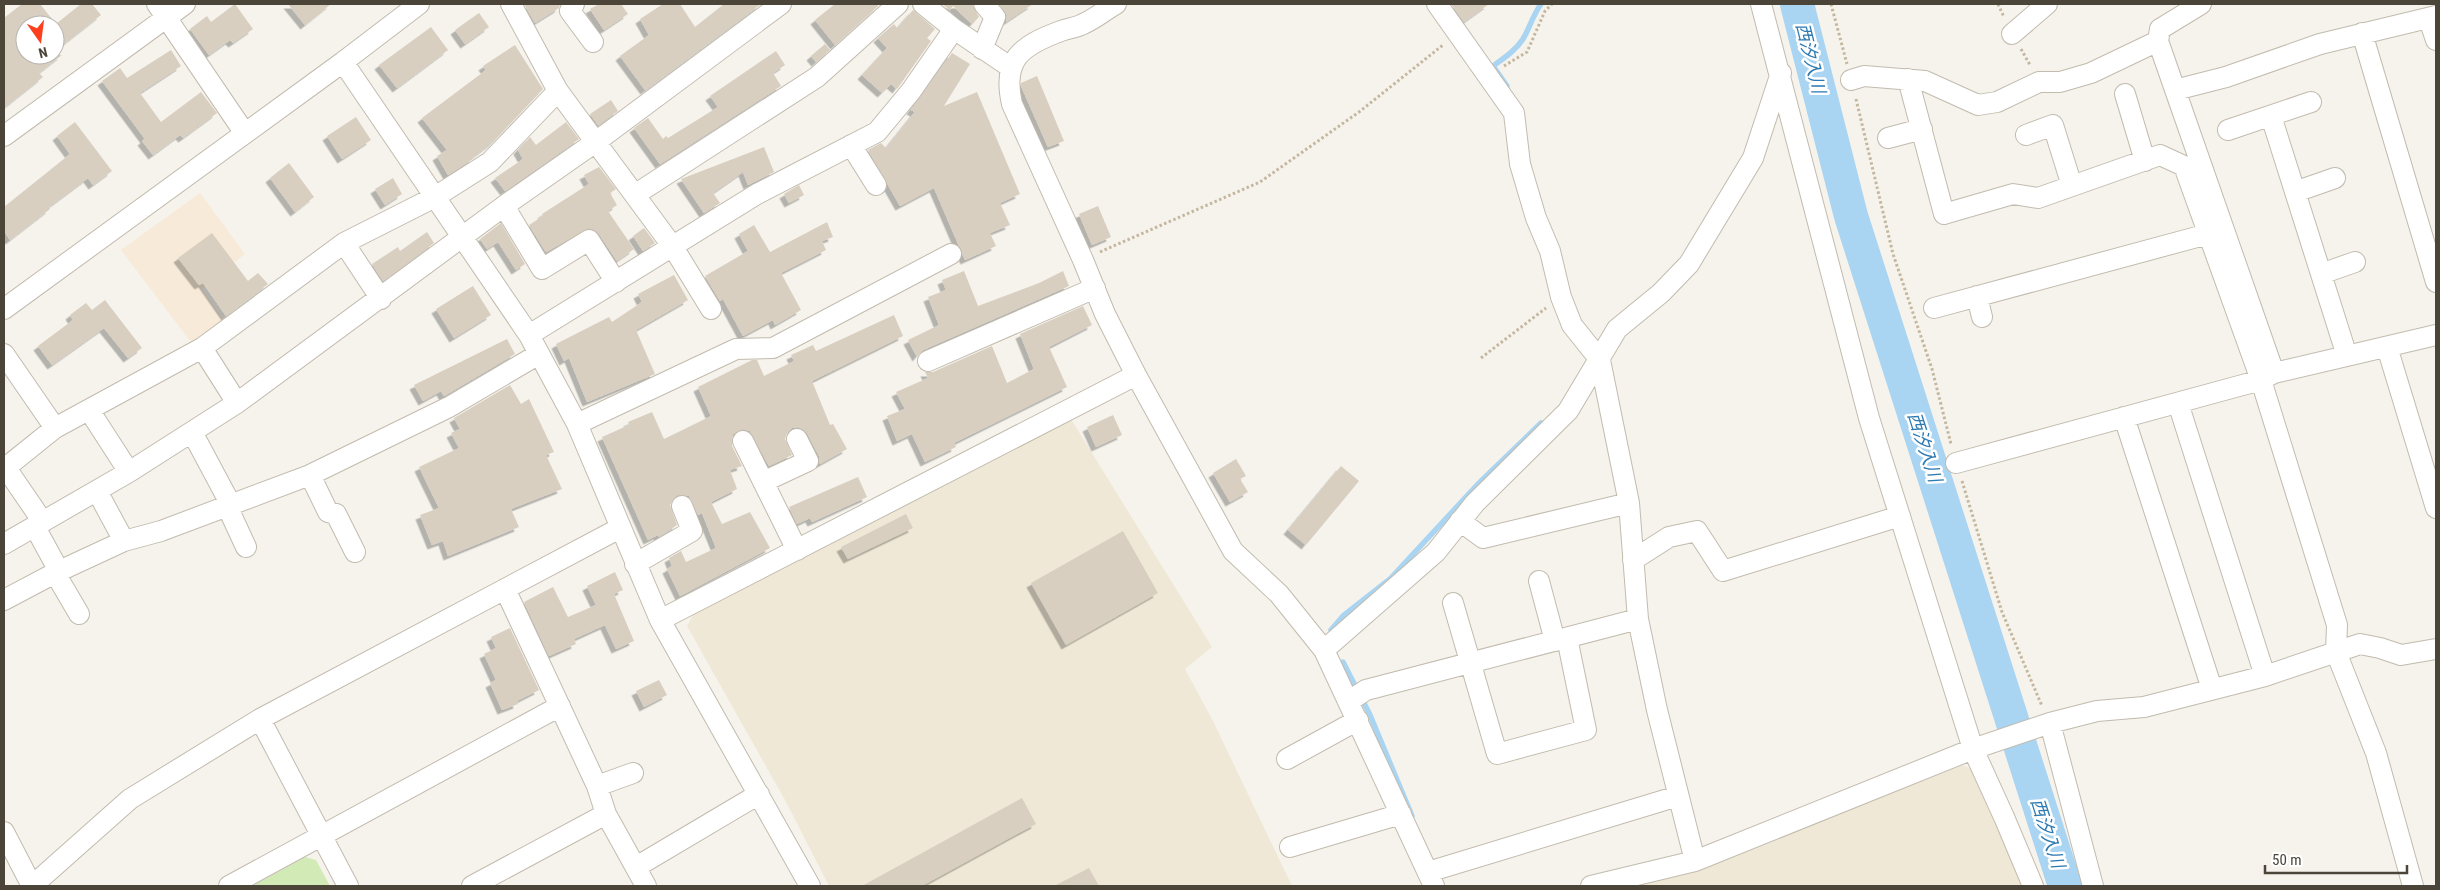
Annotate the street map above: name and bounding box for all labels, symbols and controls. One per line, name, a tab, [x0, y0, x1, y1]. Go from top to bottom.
north arrow	[15, 15, 65, 65]
water label: 西汐入川	[1792, 21, 1830, 97]
text: N	[37, 44, 49, 61]
water label: 西汐入川	[1904, 410, 1947, 486]
water label: 西汐入川	[2027, 796, 2070, 872]
scale bar	[2265, 842, 2408, 874]
text: 50 m	[2272, 851, 2302, 869]

